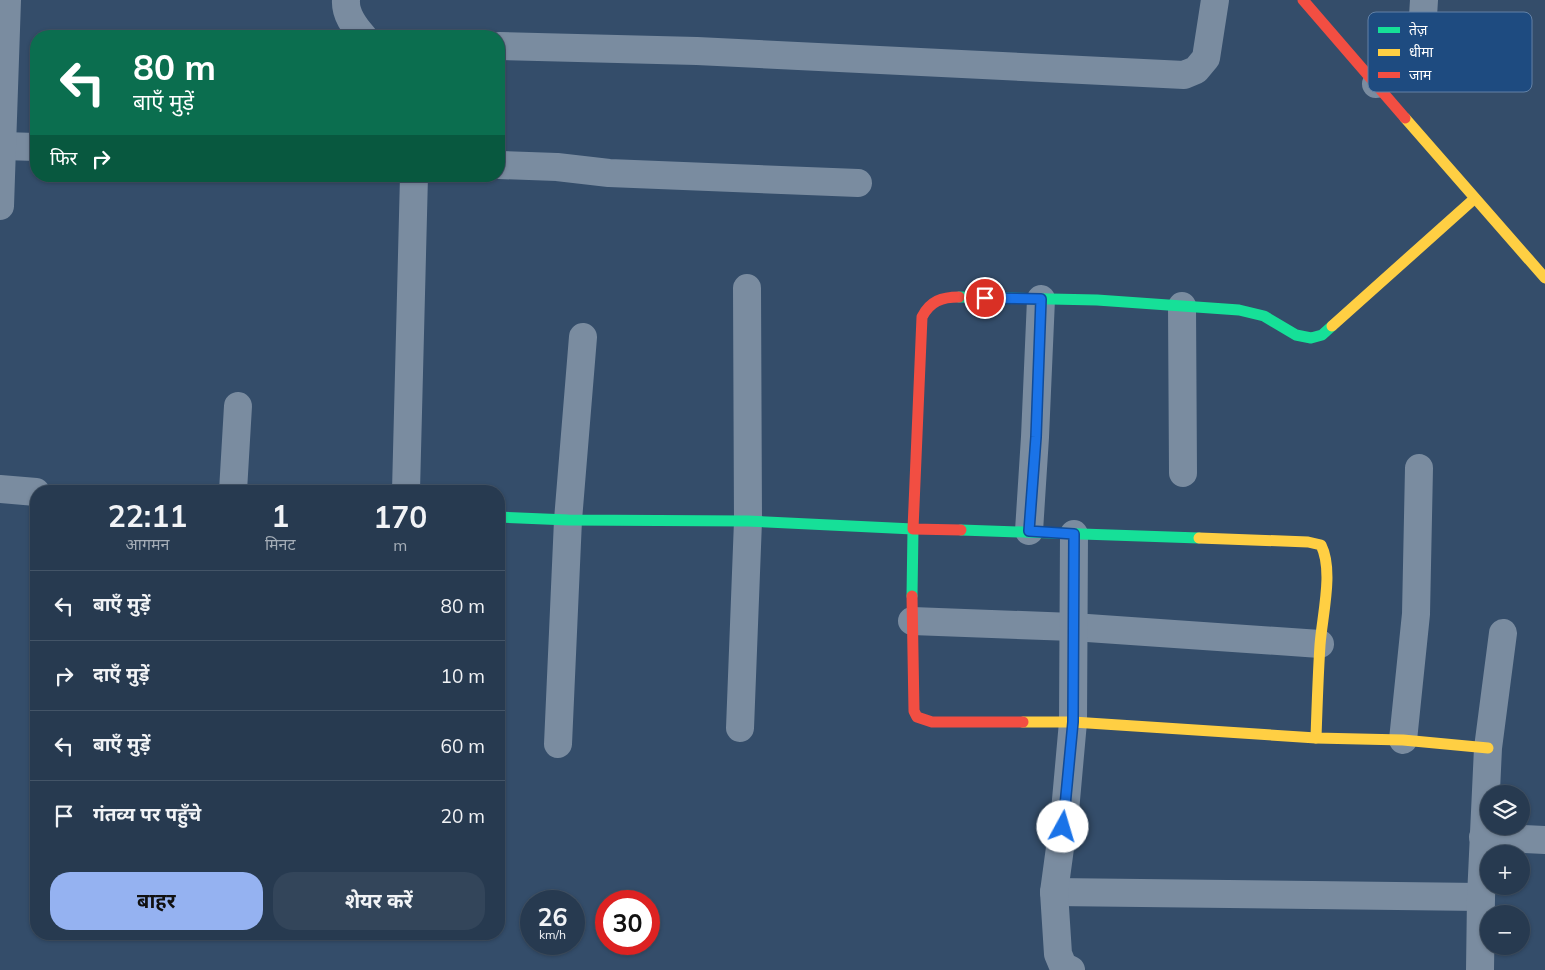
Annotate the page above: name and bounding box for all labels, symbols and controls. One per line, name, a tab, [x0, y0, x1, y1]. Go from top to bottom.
legend	[1368, 12, 1532, 92]
text: तेज़	[1409, 21, 1428, 39]
text: धीमा	[1409, 43, 1434, 61]
text: 80 m	[133, 45, 216, 89]
icon: left	[50, 50, 115, 115]
text: जाम	[1409, 66, 1432, 84]
text: बाएँ मुड़ें	[133, 88, 194, 116]
icon: right	[87, 145, 115, 173]
text: फिर	[50, 146, 77, 170]
pin	[964, 277, 1006, 319]
icon: arrive	[971, 284, 999, 312]
text: 22:11	[108, 497, 187, 535]
text: 1	[271, 497, 289, 535]
text: 170	[373, 498, 427, 536]
text: आगमन	[126, 534, 169, 554]
text: मिनट	[265, 534, 296, 554]
text: m	[393, 535, 407, 555]
icon: left	[50, 592, 78, 620]
text: बाएँ मुड़ें	[93, 592, 150, 616]
text: 80 m	[441, 594, 485, 618]
icon: right	[50, 662, 78, 690]
text: दाएँ मुड़ें	[93, 662, 149, 686]
text: 10 m	[441, 664, 485, 688]
icon: left	[50, 732, 78, 760]
text: बाएँ मुड़ें	[93, 732, 150, 756]
text: 60 m	[441, 734, 485, 758]
map controls	[1480, 785, 1530, 955]
button: layers	[1480, 785, 1530, 835]
position arrow	[1036, 800, 1088, 852]
icon: arrive	[50, 802, 78, 830]
text: गंतव्य पर पहुँचे	[93, 802, 201, 826]
text: 20 m	[441, 804, 485, 828]
button: +	[1480, 845, 1530, 895]
button: बाहर	[50, 872, 263, 930]
button: शेयर करें	[273, 872, 485, 930]
speed limit sign: 30	[595, 890, 660, 955]
text: 26	[537, 901, 568, 932]
button: −	[1480, 905, 1530, 955]
text: km/h	[539, 927, 566, 942]

